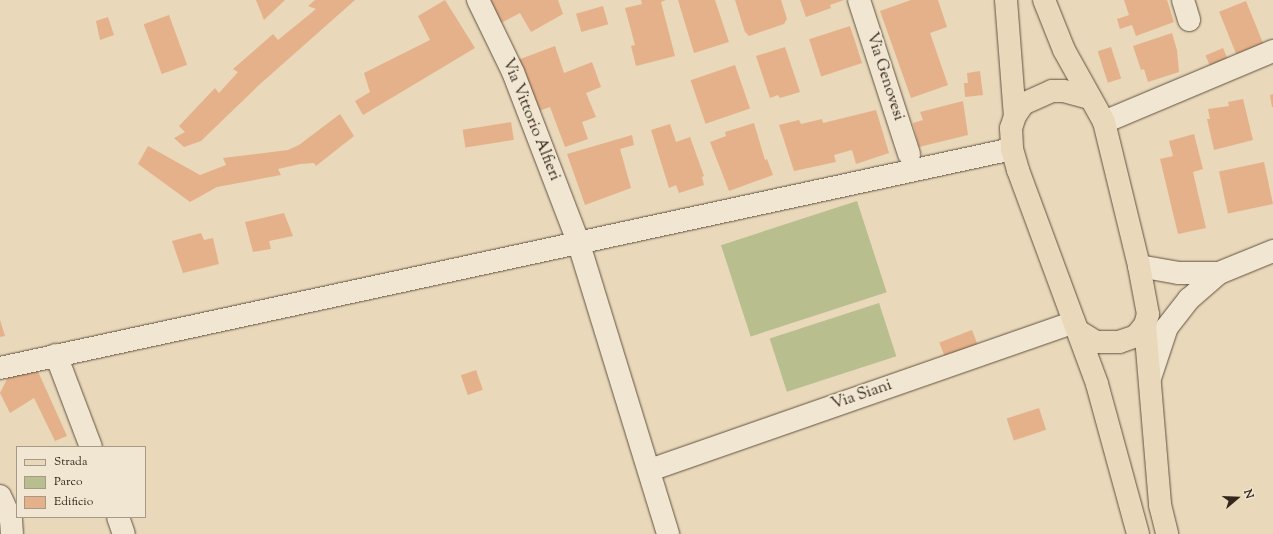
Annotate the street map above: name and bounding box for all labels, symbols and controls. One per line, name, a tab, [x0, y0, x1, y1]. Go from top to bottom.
street label: Via Genovesi	[861, 30, 907, 124]
street label: Via Vittorio Alfieri	[497, 56, 563, 184]
street label: Via Siani	[829, 377, 895, 415]
legend	[16, 446, 146, 518]
text: Strada	[54, 453, 87, 471]
text: Parco	[54, 473, 82, 491]
north arrow	[1217, 478, 1257, 518]
text: N	[1239, 487, 1257, 501]
text: Edificio	[54, 493, 93, 511]

